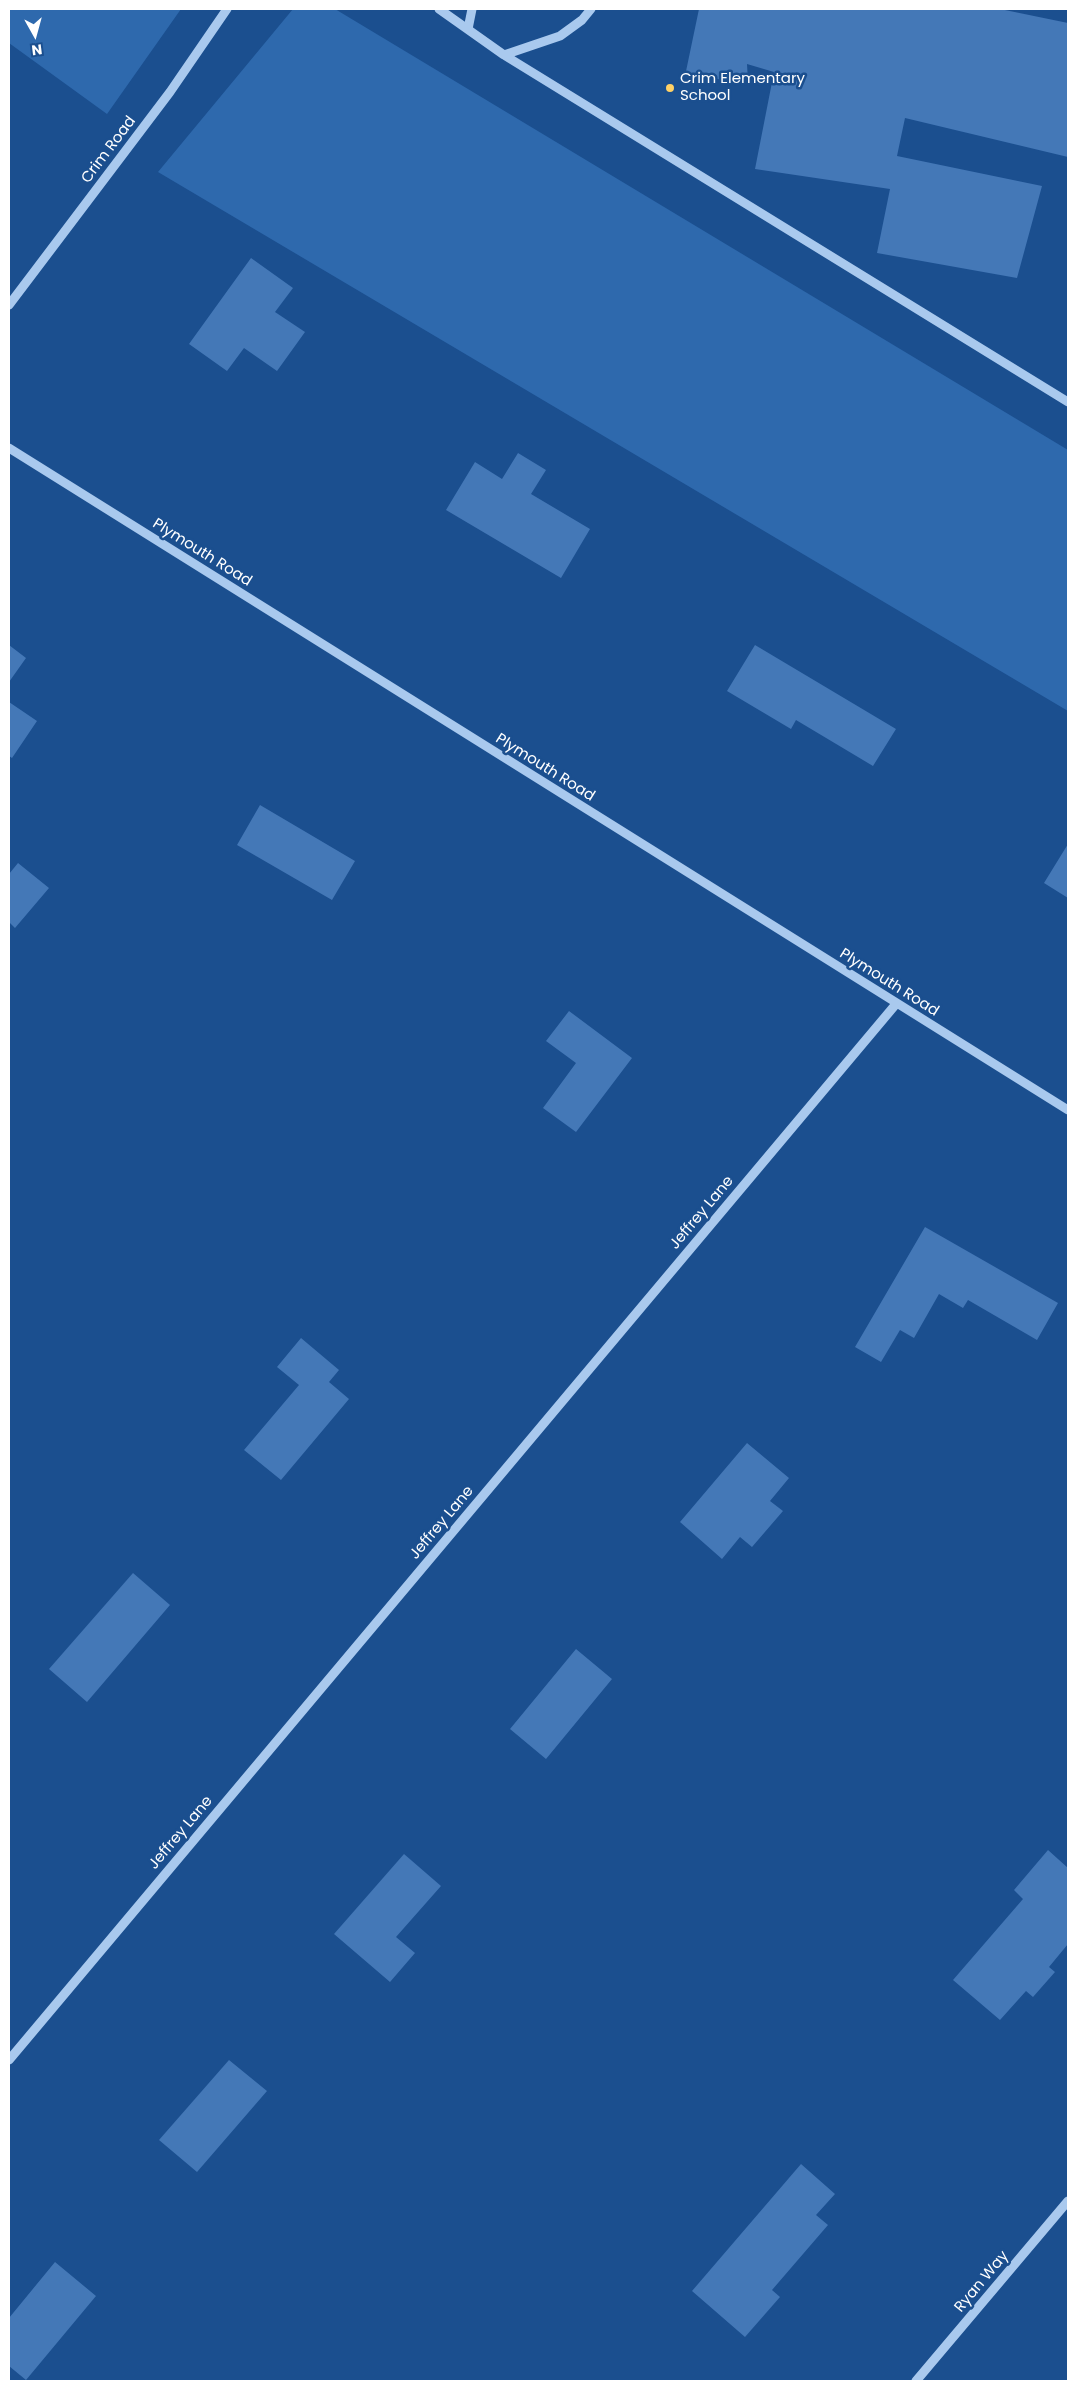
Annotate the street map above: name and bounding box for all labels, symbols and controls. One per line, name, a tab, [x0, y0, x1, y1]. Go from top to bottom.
north arrow	[10, 10, 60, 60]
text: N	[30, 39, 43, 60]
place label: Crim Elementary School	[680, 70, 805, 105]
marker: Crim Elementary School	[664, 82, 676, 94]
street label: Crim Road	[78, 113, 140, 187]
street label: Plymouth Road	[149, 515, 255, 591]
street label: Plymouth Road	[492, 730, 598, 806]
street label: Plymouth Road	[836, 945, 942, 1021]
street label: Jeffrey Lane	[666, 1173, 738, 1253]
street label: Jeffrey Lane	[406, 1483, 478, 1563]
street label: Jeffrey Lane	[145, 1793, 217, 1873]
street label: Ryan Way	[951, 2248, 1013, 2316]

